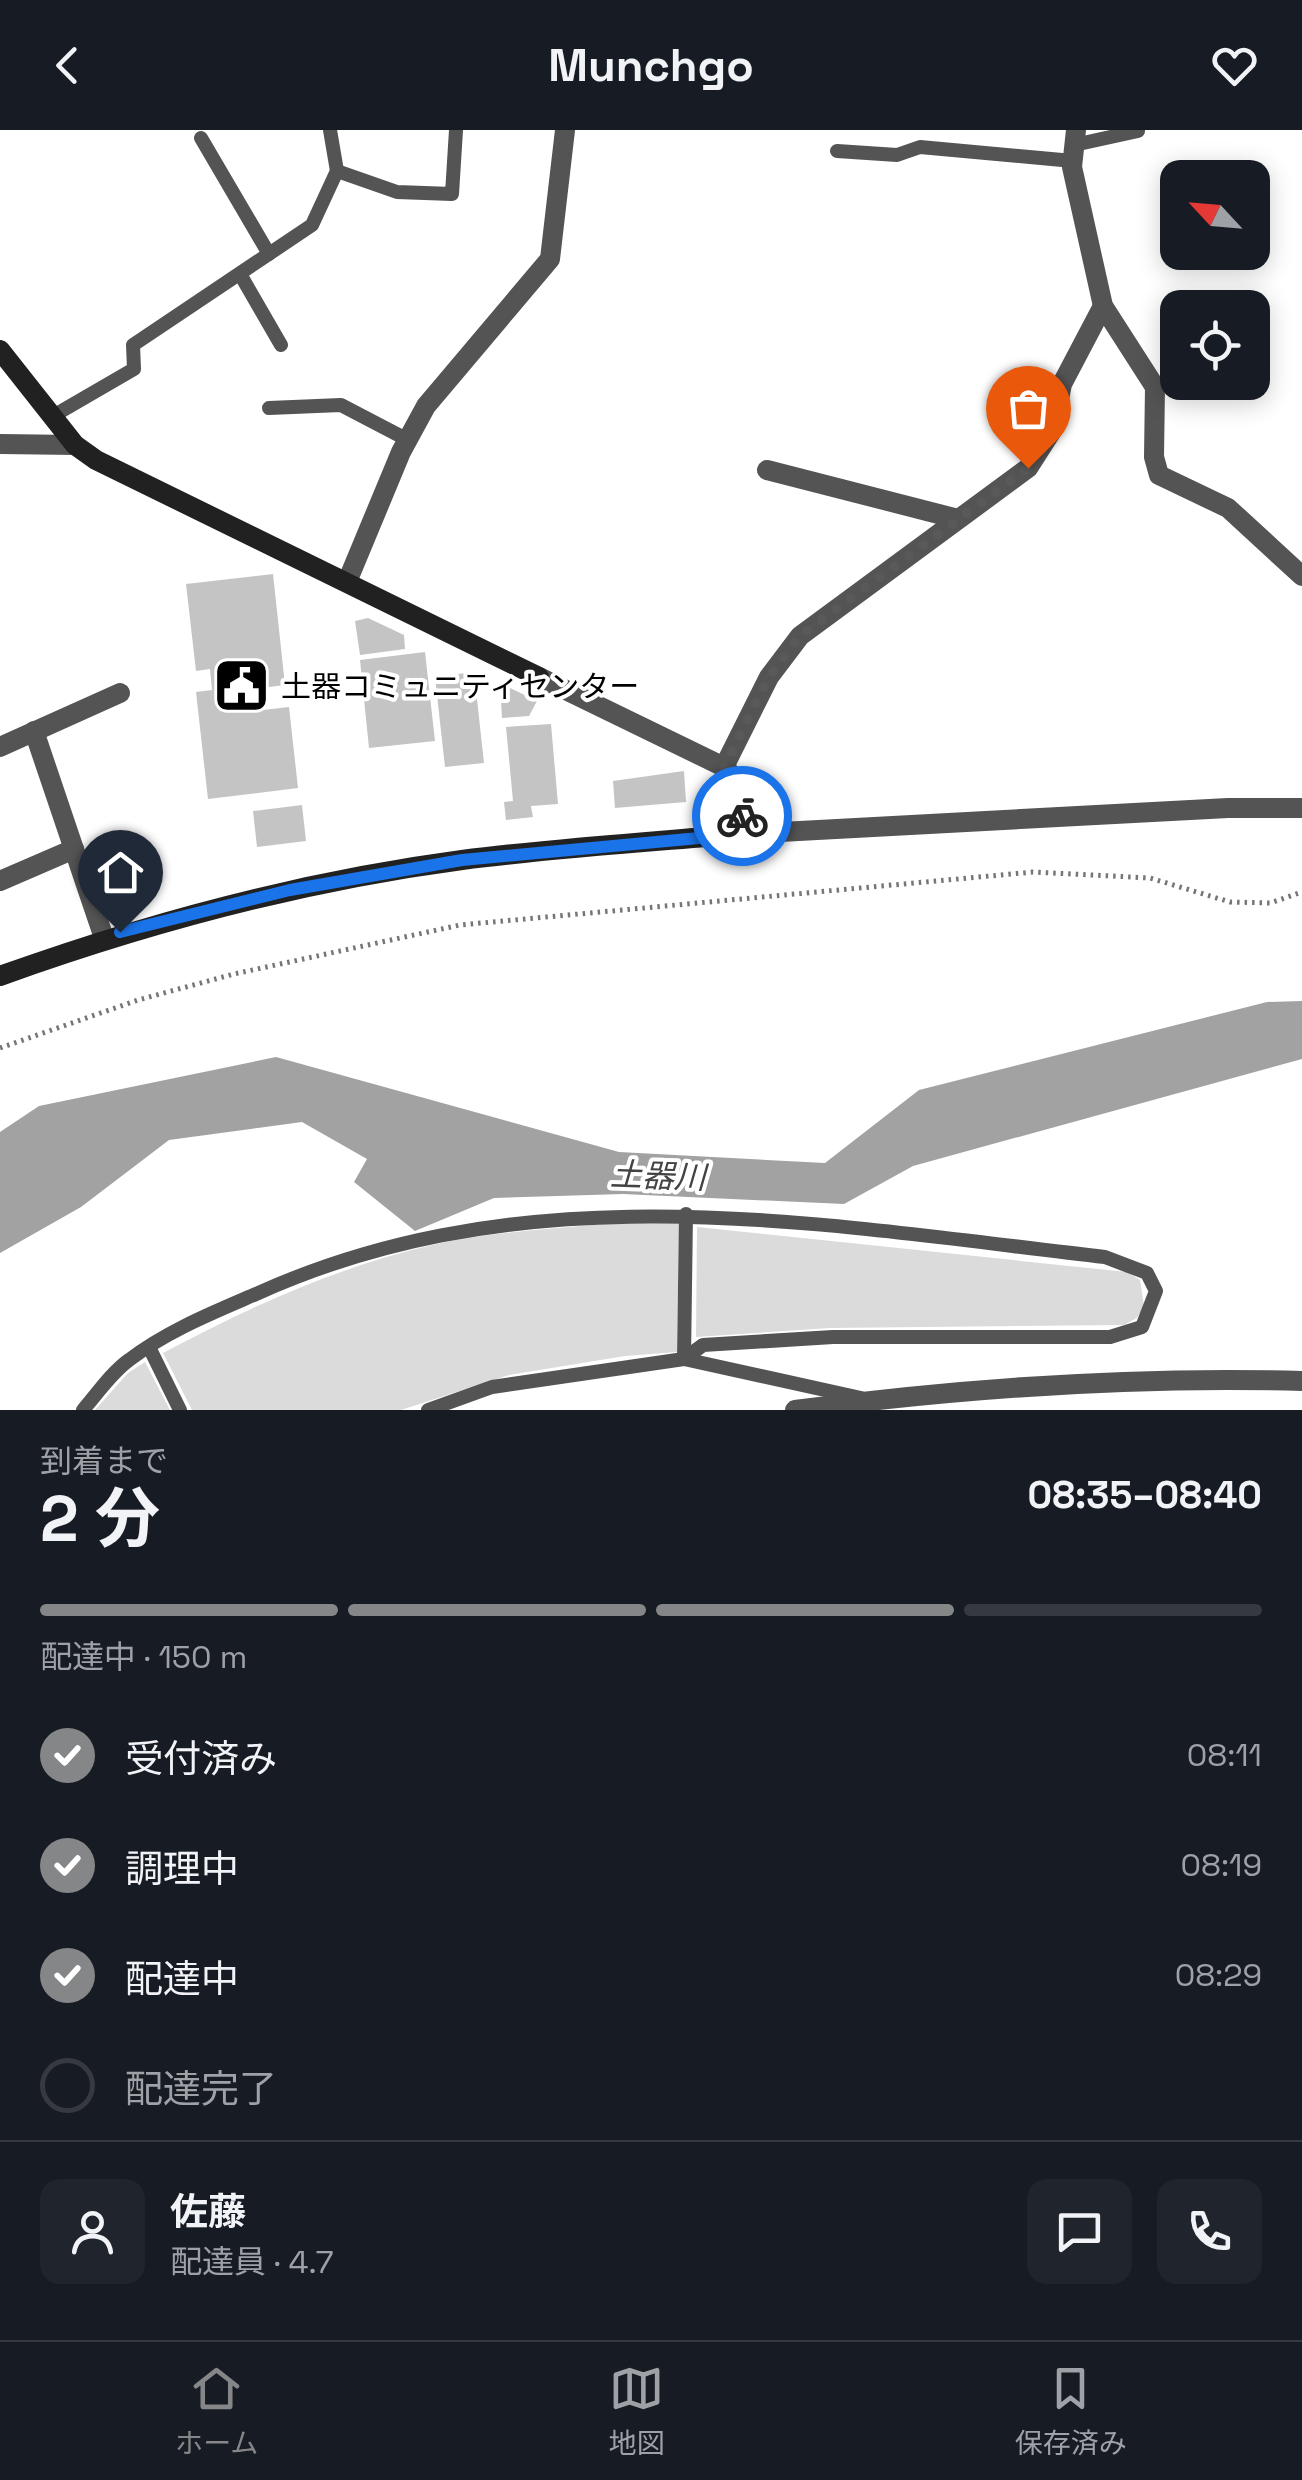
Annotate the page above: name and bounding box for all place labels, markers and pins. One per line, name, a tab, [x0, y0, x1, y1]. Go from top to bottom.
pin	[986, 366, 1071, 469]
public building icon: 土器コミュニティセンター	[212, 656, 272, 716]
place label: 土器コミュニティセンター	[281, 667, 639, 706]
pin	[78, 830, 163, 933]

